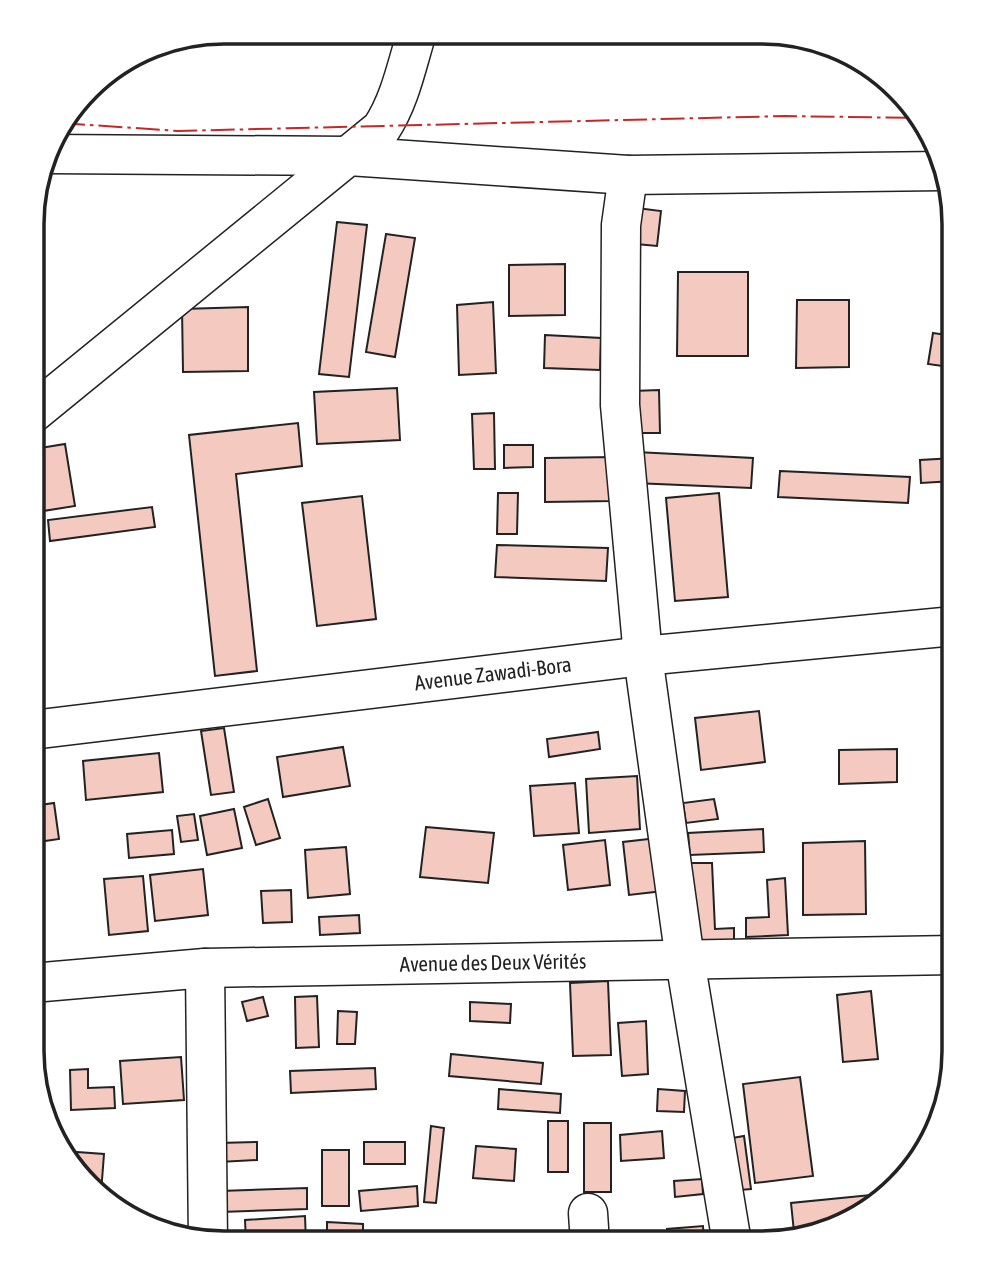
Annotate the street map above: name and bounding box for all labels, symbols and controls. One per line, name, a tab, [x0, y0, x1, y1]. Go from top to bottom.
street label: Avenue Zawadi-Bora	[413, 651, 573, 695]
street label: Avenue des Deux Vérités	[399, 948, 586, 976]

